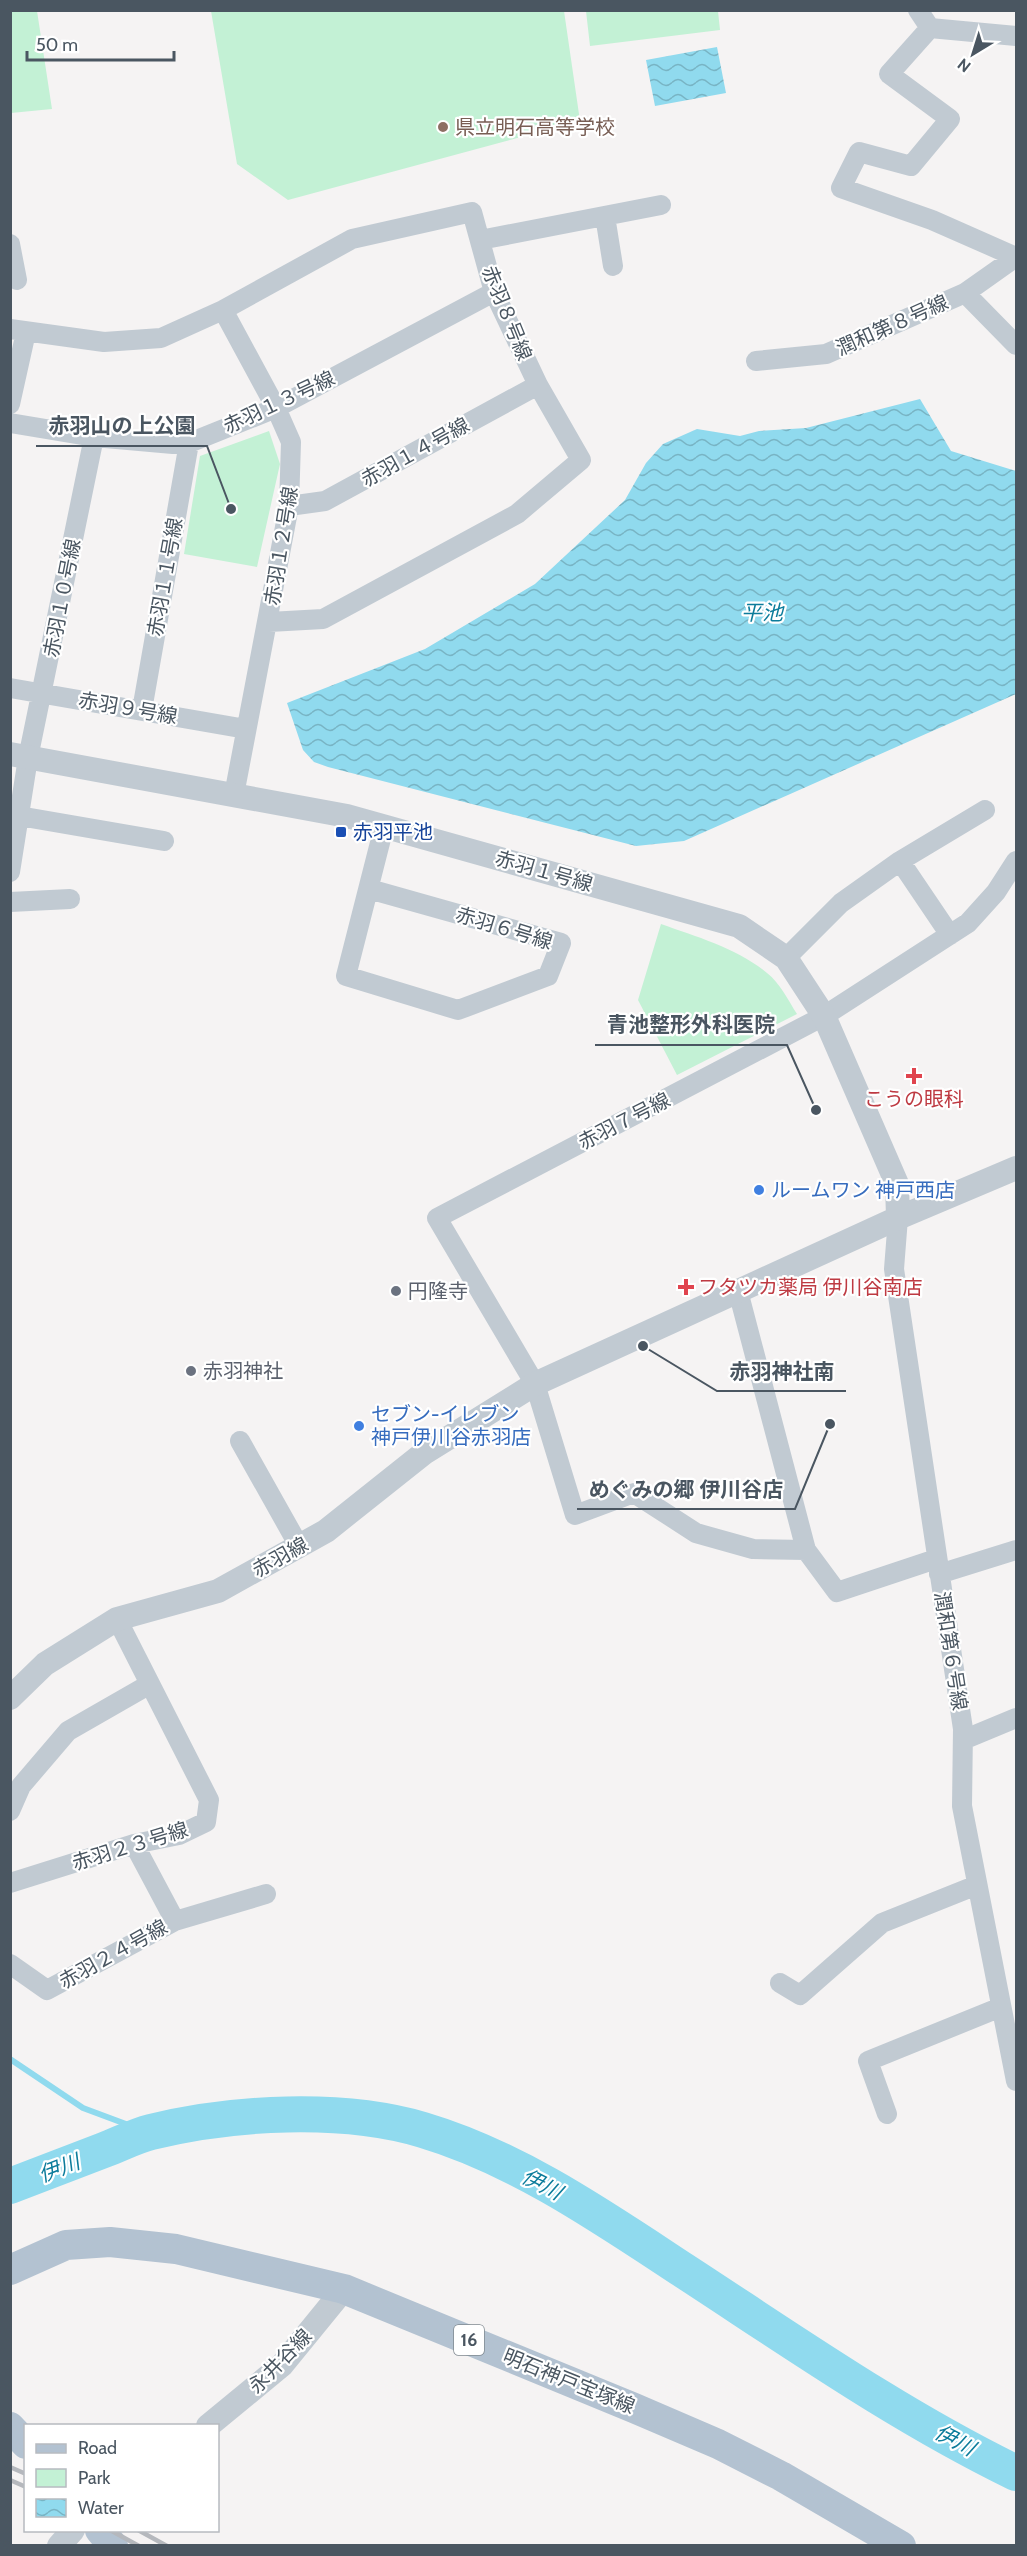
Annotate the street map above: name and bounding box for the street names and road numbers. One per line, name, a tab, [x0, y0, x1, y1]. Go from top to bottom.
street label: 赤羽８号線	[477, 262, 537, 364]
street label: 潤和第８号線	[832, 290, 952, 360]
street label: 赤羽１３号線	[220, 366, 338, 438]
street label: 赤羽１４号線	[357, 412, 473, 492]
street label: 赤羽１２号線	[260, 485, 302, 607]
street label: 赤羽１１号線	[143, 516, 187, 638]
street label: 赤羽１０号線	[39, 537, 85, 659]
street label: 赤羽９号線	[77, 687, 179, 729]
street label: 赤羽１号線	[493, 846, 595, 896]
street label: 赤羽６号線	[453, 902, 555, 954]
street label: 赤羽７号線	[574, 1088, 674, 1154]
street label: 赤羽線	[248, 1532, 312, 1582]
street label: 潤和第６号線	[930, 1590, 972, 1712]
street label: 赤羽２３号線	[69, 1817, 191, 1875]
street label: 赤羽２４号線	[55, 1914, 171, 1994]
street label: 永井谷線	[244, 2324, 316, 2398]
road number: 16	[454, 2325, 484, 2355]
street label: 明石神戸宝塚線	[500, 2344, 638, 2418]

